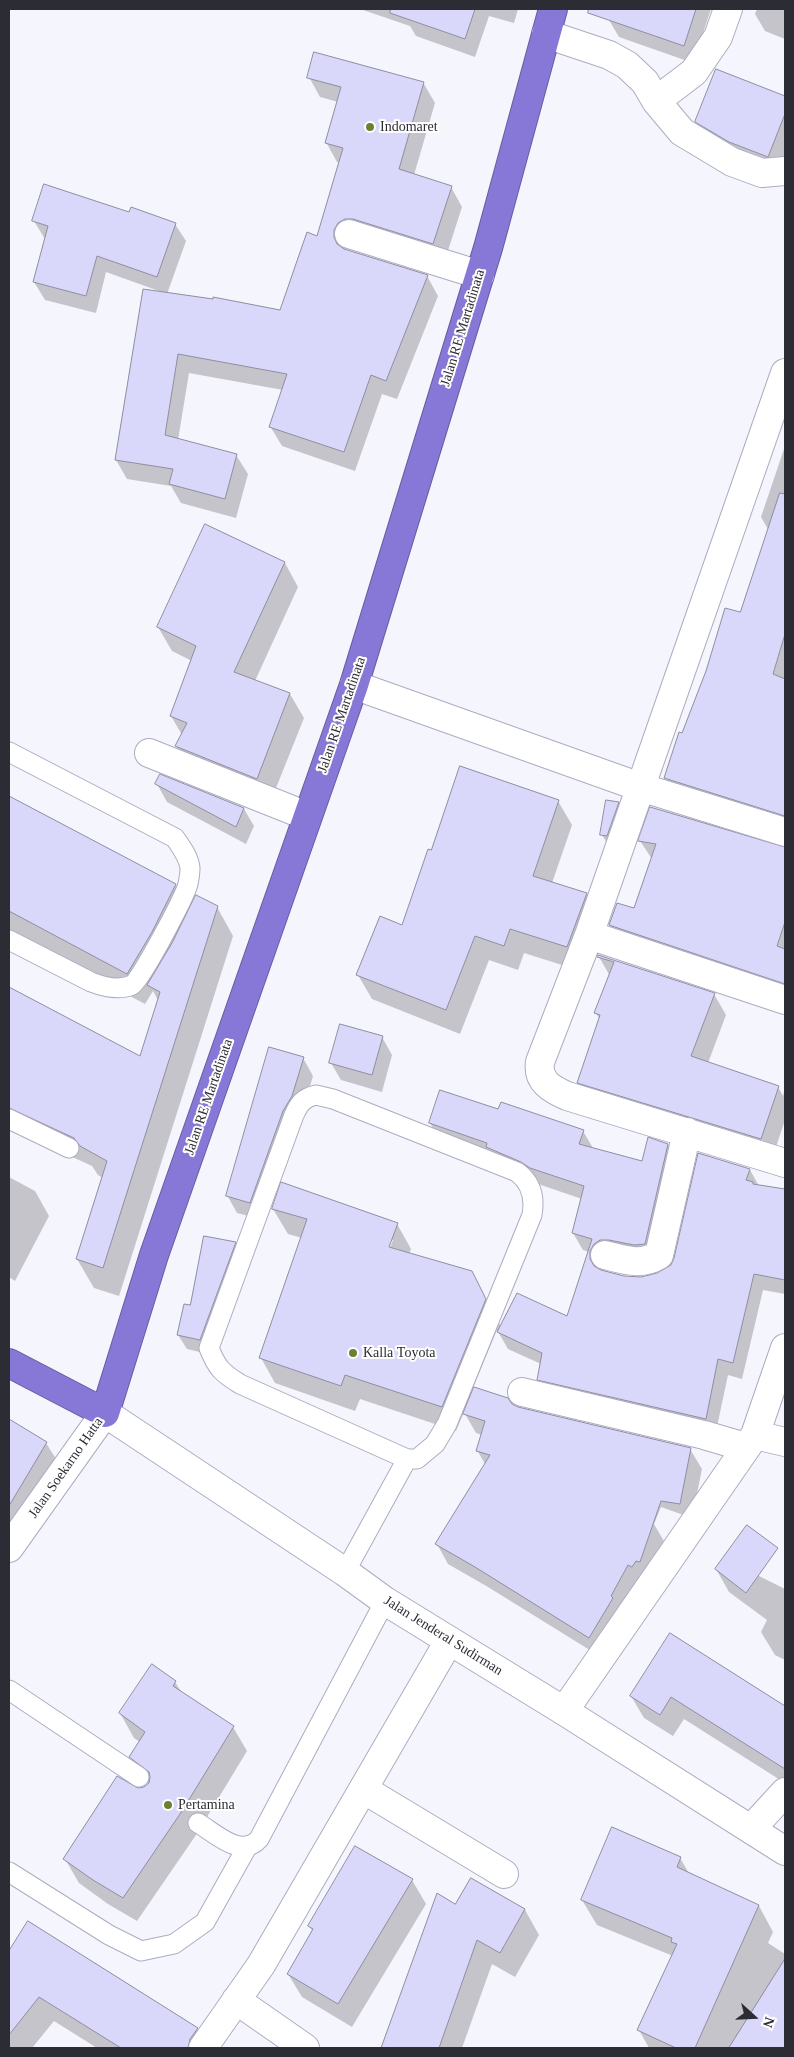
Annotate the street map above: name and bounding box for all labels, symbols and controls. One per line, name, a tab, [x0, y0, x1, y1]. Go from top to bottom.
place label: Indomaret	[380, 119, 438, 135]
marker: Indomaret	[364, 121, 376, 133]
street label: Jalan RE Martadinata	[437, 268, 489, 388]
street label: Jalan RE Martadinata	[314, 655, 370, 775]
street label: Jalan RE Martadinata	[181, 1037, 237, 1157]
place label: Kalla Toyota	[363, 1345, 435, 1361]
marker: Kalla Toyota	[347, 1347, 359, 1359]
street label: Jalan Soekarno Hatta	[25, 1414, 107, 1522]
street label: Jalan Jenderal Sudirman	[381, 1593, 505, 1679]
place label: Pertamina	[178, 1797, 235, 1813]
marker: Pertamina	[162, 1799, 174, 1811]
north arrow	[729, 1992, 779, 2042]
text: N	[760, 2015, 777, 2030]

